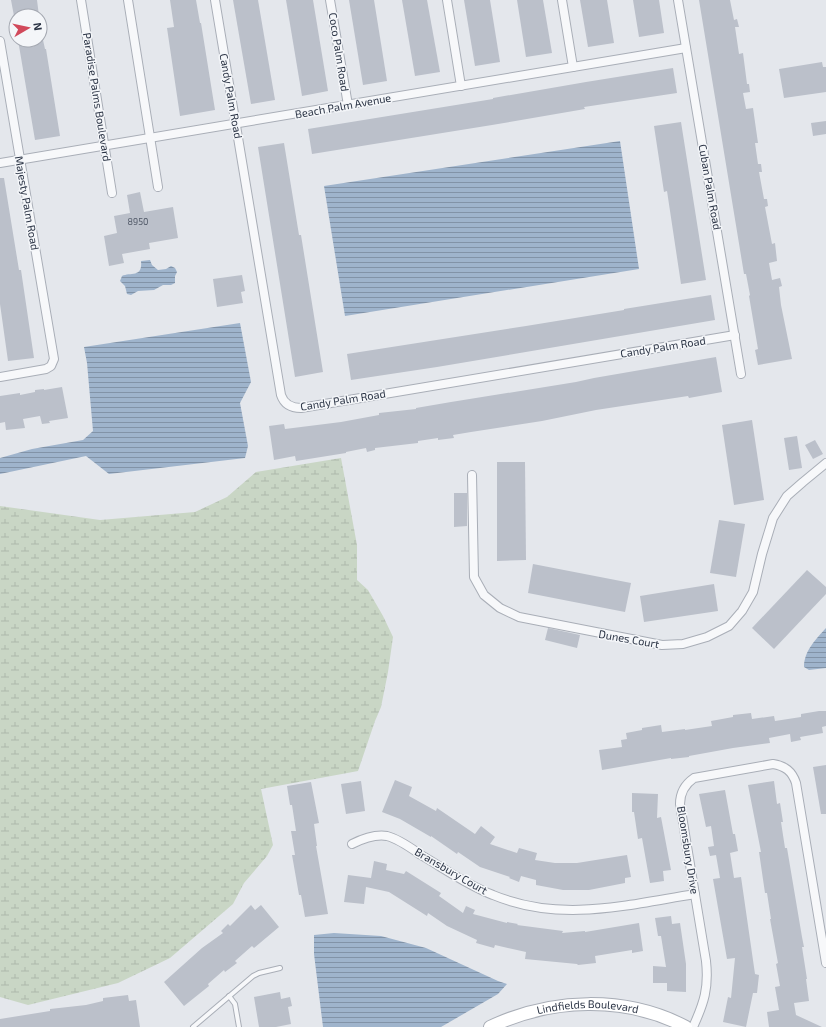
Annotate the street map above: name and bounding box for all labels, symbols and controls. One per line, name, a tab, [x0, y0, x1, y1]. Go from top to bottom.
north arrow	[8, 8, 48, 48]
street label: Coco Palm Road	[327, 12, 352, 92]
text: N	[31, 21, 45, 31]
street label: Paradise Palms Boulevard	[81, 32, 114, 162]
street label: Candy Palm Road	[218, 52, 245, 139]
street label: Beach Palm Avenue	[294, 91, 392, 120]
street label: Cuban Palm Road	[697, 143, 724, 231]
street label: Majesty Palm Road	[12, 155, 42, 251]
house number: 8950	[128, 216, 148, 227]
street label: Candy Palm Road	[619, 333, 707, 360]
street label: Candy Palm Road	[299, 386, 387, 413]
street label: Dunes Court	[598, 627, 660, 650]
street label: Bloomsbury Drive	[675, 805, 702, 895]
street label: Bransbury Court	[413, 845, 490, 897]
street label: Lindfields Boulevard	[535, 997, 640, 1016]

